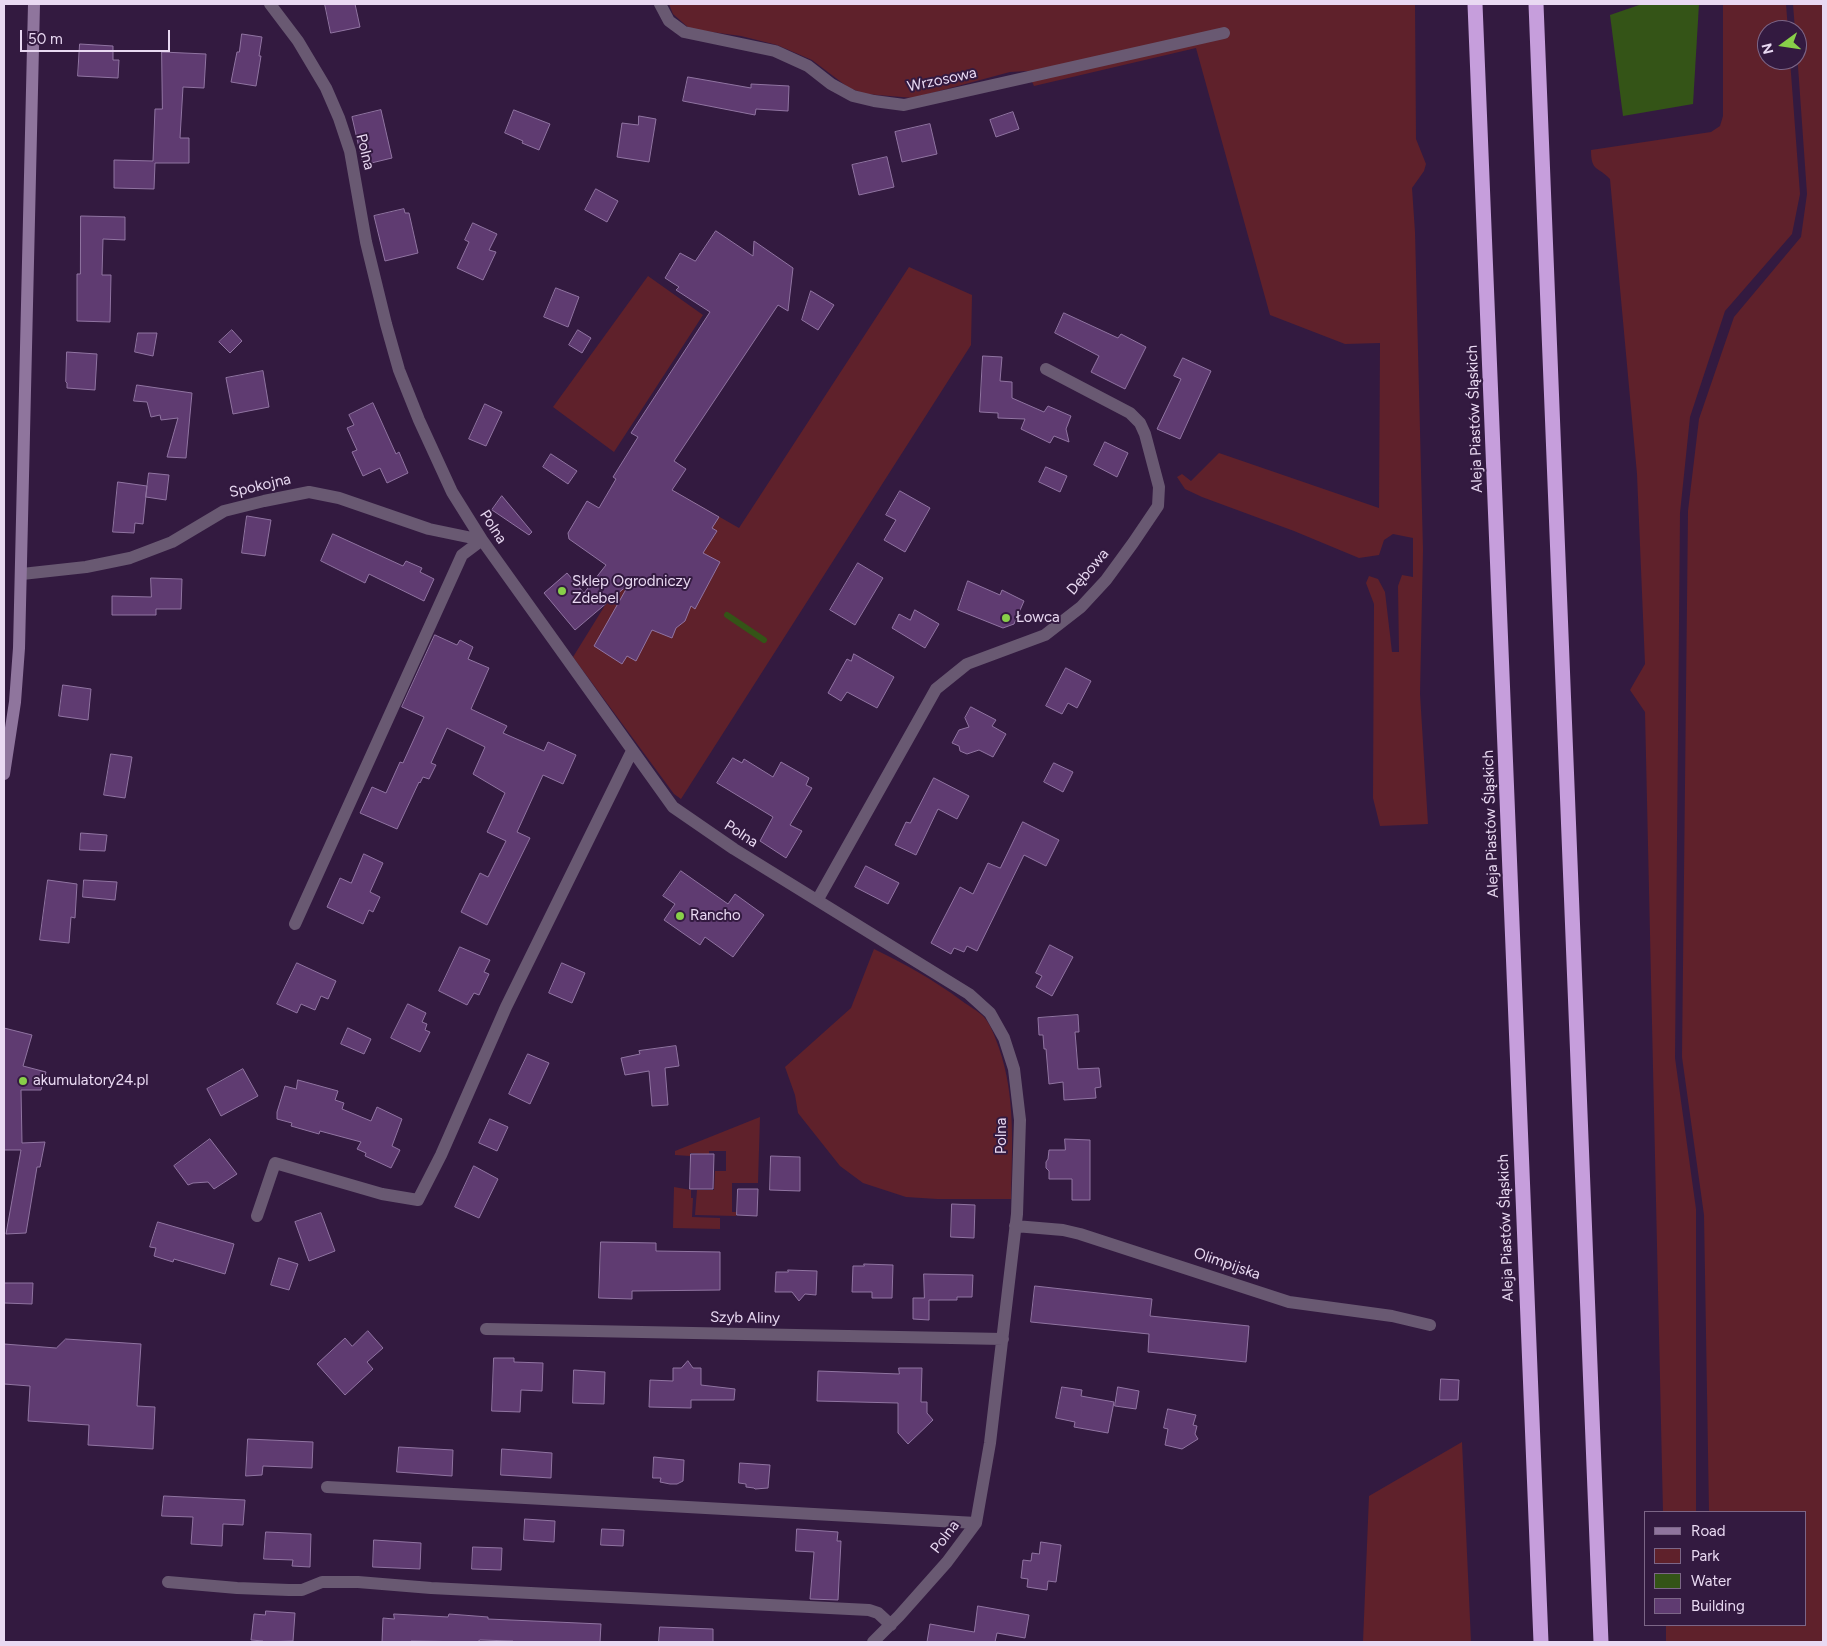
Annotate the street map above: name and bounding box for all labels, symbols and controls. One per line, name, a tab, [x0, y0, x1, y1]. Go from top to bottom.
scale bar	[22, 20, 172, 52]
north arrow	[1757, 20, 1807, 70]
text: 50 m	[28, 30, 63, 48]
text: N	[1758, 41, 1777, 56]
street label: Wrzosowa	[906, 64, 978, 96]
street label: Polna	[352, 132, 378, 172]
street label: Aleja Piastów Śląskich	[1463, 345, 1487, 493]
street label: Spokojna	[227, 470, 293, 502]
street label: Polna	[475, 507, 511, 547]
street label: Dębowa	[1063, 545, 1113, 599]
place label: Sklep Ogrodniczy Zdebel	[572, 573, 691, 608]
marker: Sklep Ogrodniczy Zdebel	[556, 585, 568, 597]
place label: Łowca	[1016, 609, 1060, 627]
marker: Łowca	[1000, 612, 1012, 624]
street label: Aleja Piastów Śląskich	[1479, 750, 1503, 898]
street label: Polna	[721, 816, 761, 852]
place label: Rancho	[690, 907, 741, 925]
marker: Rancho	[674, 910, 686, 922]
place label: akumulatory24.pl	[33, 1072, 149, 1090]
marker: akumulatory24.pl	[17, 1075, 29, 1087]
street label: Polna	[993, 1118, 1011, 1154]
street label: Aleja Piastów Śląskich	[1494, 1154, 1518, 1302]
street label: Olimpijska	[1191, 1244, 1263, 1284]
street label: Szyb Aliny	[710, 1308, 780, 1328]
legend	[1644, 1511, 1807, 1626]
street label: Polna	[927, 1517, 963, 1557]
text: Road	[1691, 1522, 1726, 1540]
text: Park	[1691, 1547, 1720, 1565]
text: Water	[1691, 1572, 1731, 1590]
text: Building	[1691, 1597, 1745, 1615]

